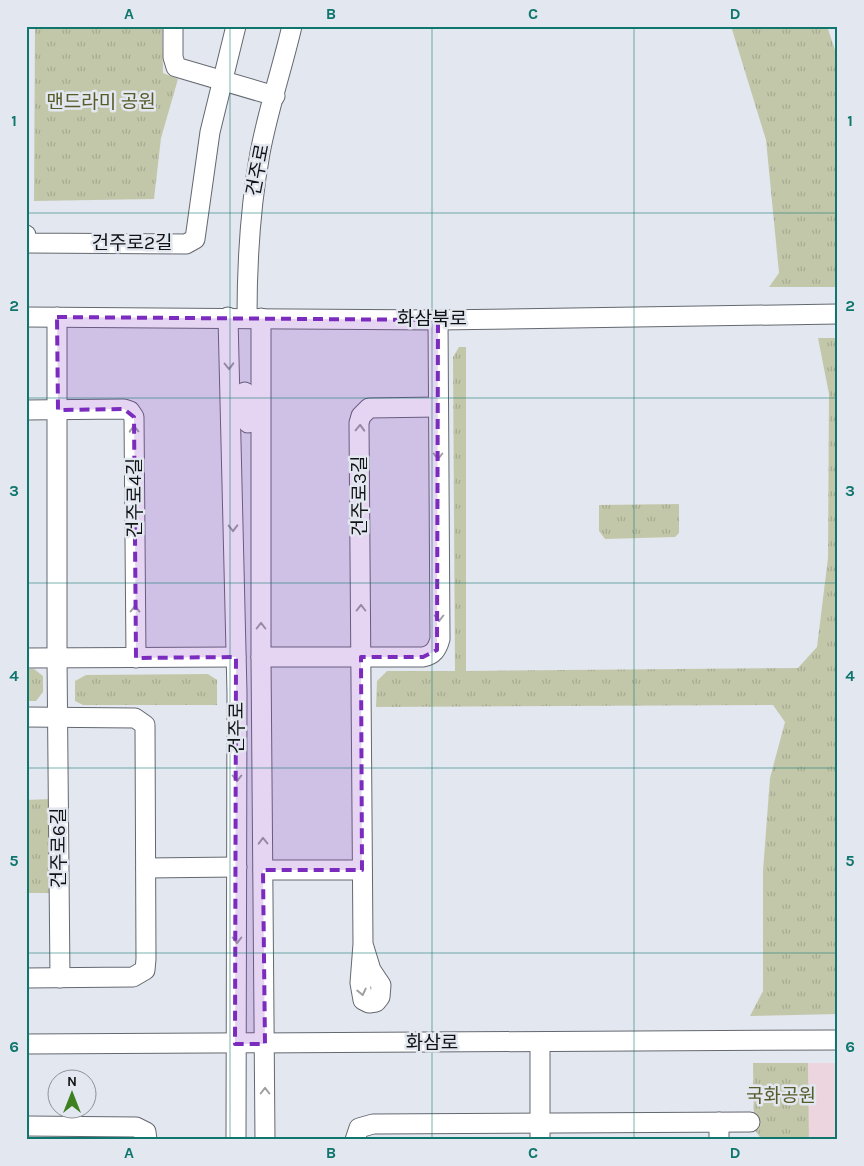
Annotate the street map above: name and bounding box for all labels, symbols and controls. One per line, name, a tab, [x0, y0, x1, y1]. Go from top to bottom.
text: A	[124, 4, 134, 23]
text: B	[326, 4, 336, 23]
text: C	[528, 4, 538, 23]
text: D	[730, 4, 741, 23]
park label: 맨드라미 공원	[46, 91, 156, 113]
text: 1	[11, 111, 17, 130]
text: 1	[847, 111, 853, 130]
street label: 건주로	[242, 142, 274, 198]
street label: 건주로2길	[92, 232, 172, 254]
text: 2	[9, 296, 19, 315]
text: 2	[845, 296, 855, 315]
street label: 화삼북로	[397, 308, 467, 330]
one-way arrow	[224, 362, 234, 370]
one-way arrow	[355, 424, 365, 432]
one-way arrow	[129, 425, 140, 433]
one-way arrow	[433, 452, 444, 460]
street label: 건주로3길	[349, 455, 371, 537]
street label: 건주로4길	[124, 458, 146, 538]
text: 3	[9, 481, 19, 500]
text: 3	[845, 481, 855, 500]
one-way arrow	[228, 524, 238, 532]
one-way arrow	[355, 604, 366, 612]
one-way arrow	[130, 605, 140, 612]
one-way arrow	[434, 615, 444, 623]
one-way arrow	[256, 622, 266, 630]
text: 4	[9, 666, 19, 685]
text: 4	[845, 666, 855, 685]
street label: 건주로	[226, 702, 248, 754]
one-way arrow	[232, 774, 242, 782]
street label: 건주로6길	[48, 808, 70, 888]
one-way arrow	[258, 837, 268, 844]
text: 5	[9, 851, 19, 870]
text: 5	[845, 851, 855, 870]
one-way arrow	[232, 937, 242, 945]
one-way arrow	[356, 987, 366, 996]
street label: 화삼로	[406, 1032, 458, 1054]
text: 6	[9, 1037, 19, 1056]
text: 6	[845, 1037, 855, 1056]
north arrow	[48, 1068, 98, 1118]
text: N	[67, 1073, 77, 1090]
park label: 국화공원	[746, 1085, 816, 1107]
one-way arrow	[260, 1087, 270, 1094]
text: A	[124, 1143, 134, 1162]
text: B	[326, 1143, 336, 1162]
text: C	[528, 1143, 538, 1162]
text: D	[730, 1143, 741, 1162]

